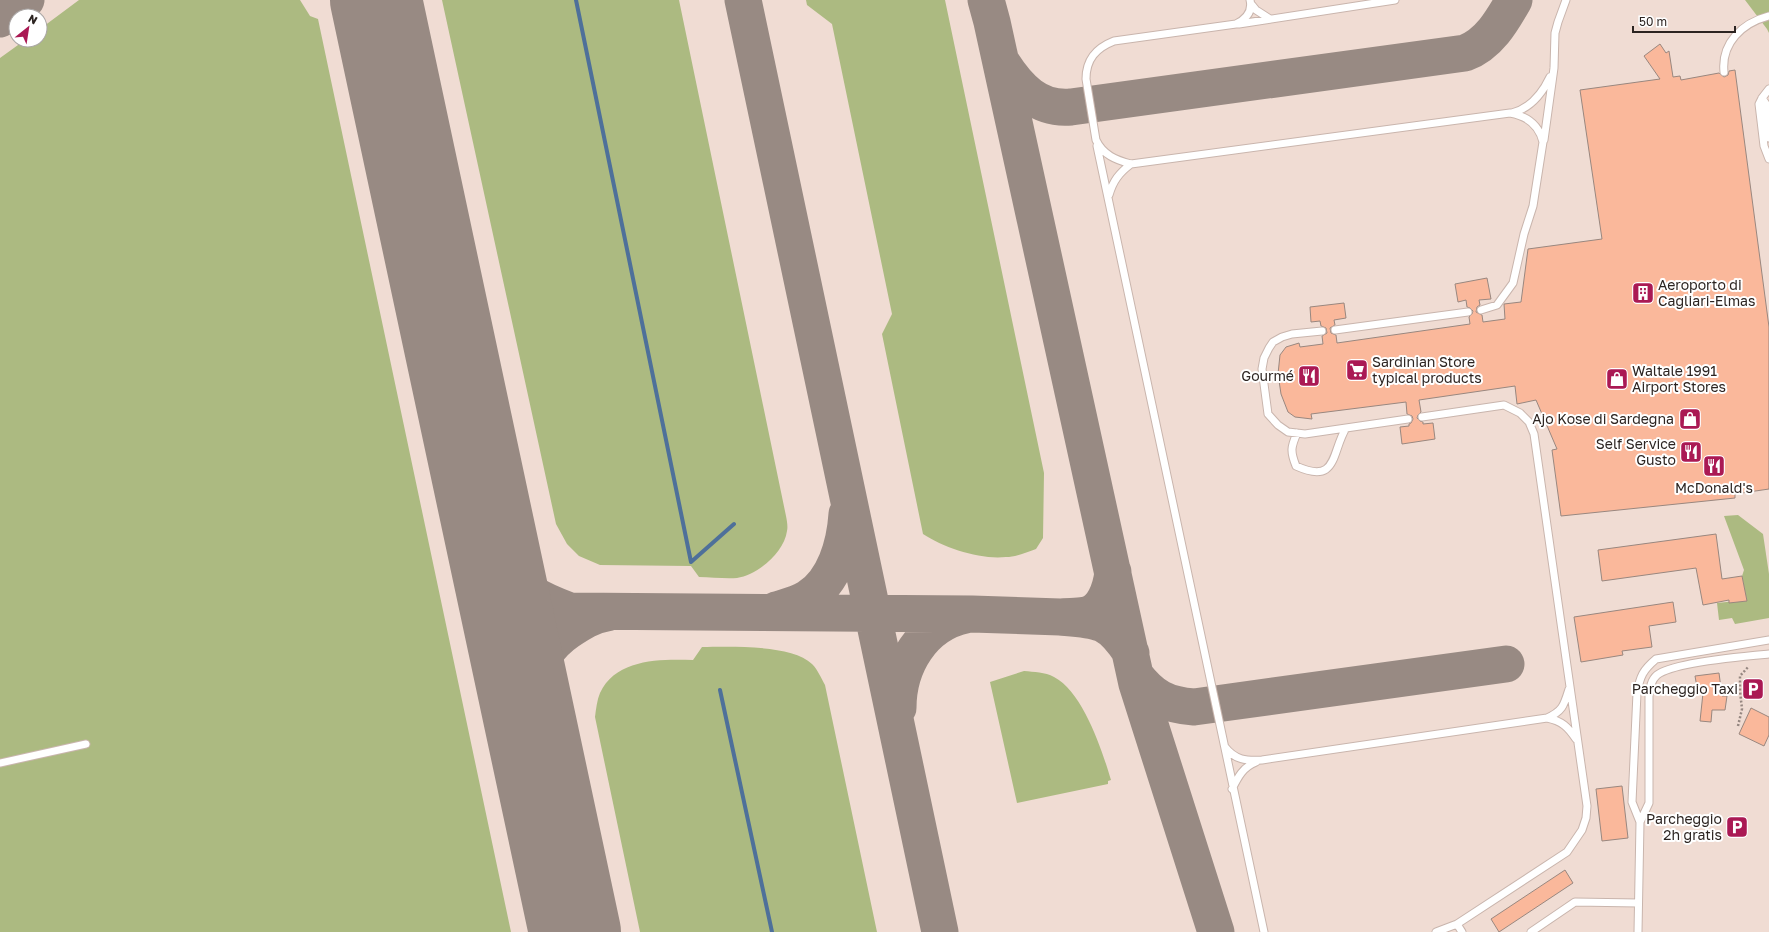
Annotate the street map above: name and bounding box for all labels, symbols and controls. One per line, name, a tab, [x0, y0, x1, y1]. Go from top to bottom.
north arrow	[8, 8, 48, 48]
scale bar	[1633, 8, 1735, 34]
text: N	[26, 11, 40, 27]
text: 50 m	[1639, 14, 1667, 29]
place label: Aeroporto di Cagliari-Elmas	[1658, 276, 1755, 309]
building icon: Aeroporto di Cagliari-Elmas	[1630, 280, 1656, 306]
place label: Sardinian Store typical products	[1372, 353, 1482, 386]
supermarket icon: Sardinian Store typical products	[1344, 357, 1370, 383]
place label: Waltale 1991 Airport Stores	[1632, 362, 1726, 395]
restaurant icon: Gourmé	[1296, 363, 1322, 389]
shop icon: Waltale 1991 Airport Stores	[1604, 366, 1630, 392]
place label: Gourmé	[1241, 367, 1294, 384]
shop icon: Ajo Kose di Sardegna	[1677, 406, 1703, 432]
place label: Ajo Kose di Sardegna	[1532, 410, 1674, 427]
place label: Self Service Gusto	[1596, 435, 1676, 468]
restaurant icon: Self Service Gusto	[1678, 439, 1704, 465]
restaurant icon: McDonald's	[1701, 453, 1727, 479]
place label: McDonald's	[1675, 479, 1753, 496]
parking icon: Parcheggio Taxi	[1740, 676, 1766, 702]
place label: Parcheggio Taxi	[1632, 680, 1738, 697]
place label: Parcheggio 2h gratis	[1646, 810, 1722, 843]
parking icon: Parcheggio 2h gratis	[1724, 814, 1750, 840]

